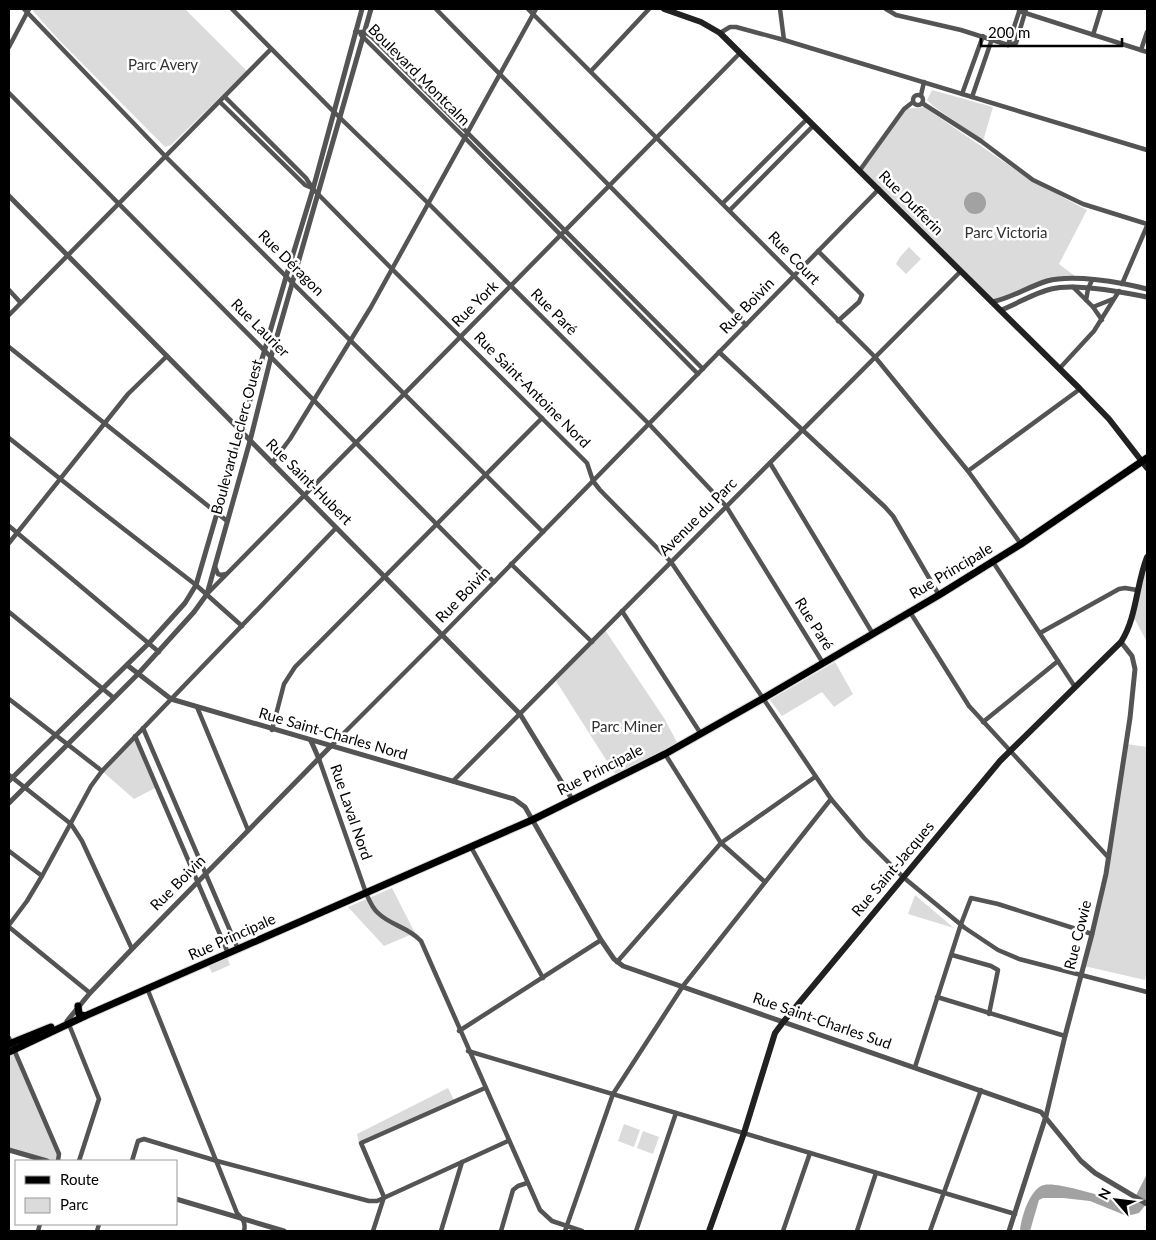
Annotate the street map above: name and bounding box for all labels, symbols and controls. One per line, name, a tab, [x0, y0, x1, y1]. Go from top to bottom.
scale bar	[981, 15, 1122, 47]
street label: Boulevard Montcalm	[365, 20, 474, 129]
text: 200 m	[988, 23, 1030, 41]
park label: Parc Avery	[128, 55, 198, 73]
street label: Rue Dufferin	[876, 166, 948, 238]
park label: Parc Victoria	[964, 223, 1048, 241]
street label: Rue Déragon	[255, 226, 328, 299]
street label: Rue Court	[765, 227, 825, 288]
street label: Rue Boivin	[715, 274, 777, 337]
street label: Rue York	[447, 276, 501, 330]
street label: Rue Paré	[528, 284, 582, 338]
street label: Rue Laurier	[228, 294, 294, 361]
street label: Rue Saint-Antoine Nord	[471, 327, 595, 451]
street label: Boulevard Leclerc Ouest	[207, 356, 266, 516]
street label: Rue Saint-Hubert	[263, 434, 357, 529]
street label: Avenue du Parc	[655, 474, 740, 559]
street label: Rue Principale	[906, 538, 995, 602]
street label: Rue Boivin	[431, 563, 493, 626]
street label: Rue Paré	[792, 594, 838, 653]
street label: Rue Saint-Charles Nord	[257, 703, 410, 763]
park label: Parc Miner	[591, 717, 663, 735]
street label: Rue Principale	[554, 740, 645, 798]
street label: Rue Laval Nord	[327, 762, 377, 862]
street label: Rue Saint-Jacques	[847, 817, 937, 920]
street label: Rue Boivin	[146, 851, 209, 914]
street label: Rue Cowie	[1060, 898, 1094, 971]
street label: Rue Principale	[185, 909, 278, 963]
street label: Rue Saint-Charles Sud	[751, 988, 894, 1052]
legend	[15, 1160, 178, 1225]
text: Route	[60, 1170, 99, 1188]
north arrow	[1091, 1175, 1141, 1225]
text: N	[1094, 1185, 1114, 1202]
text: Parc	[60, 1195, 89, 1213]

